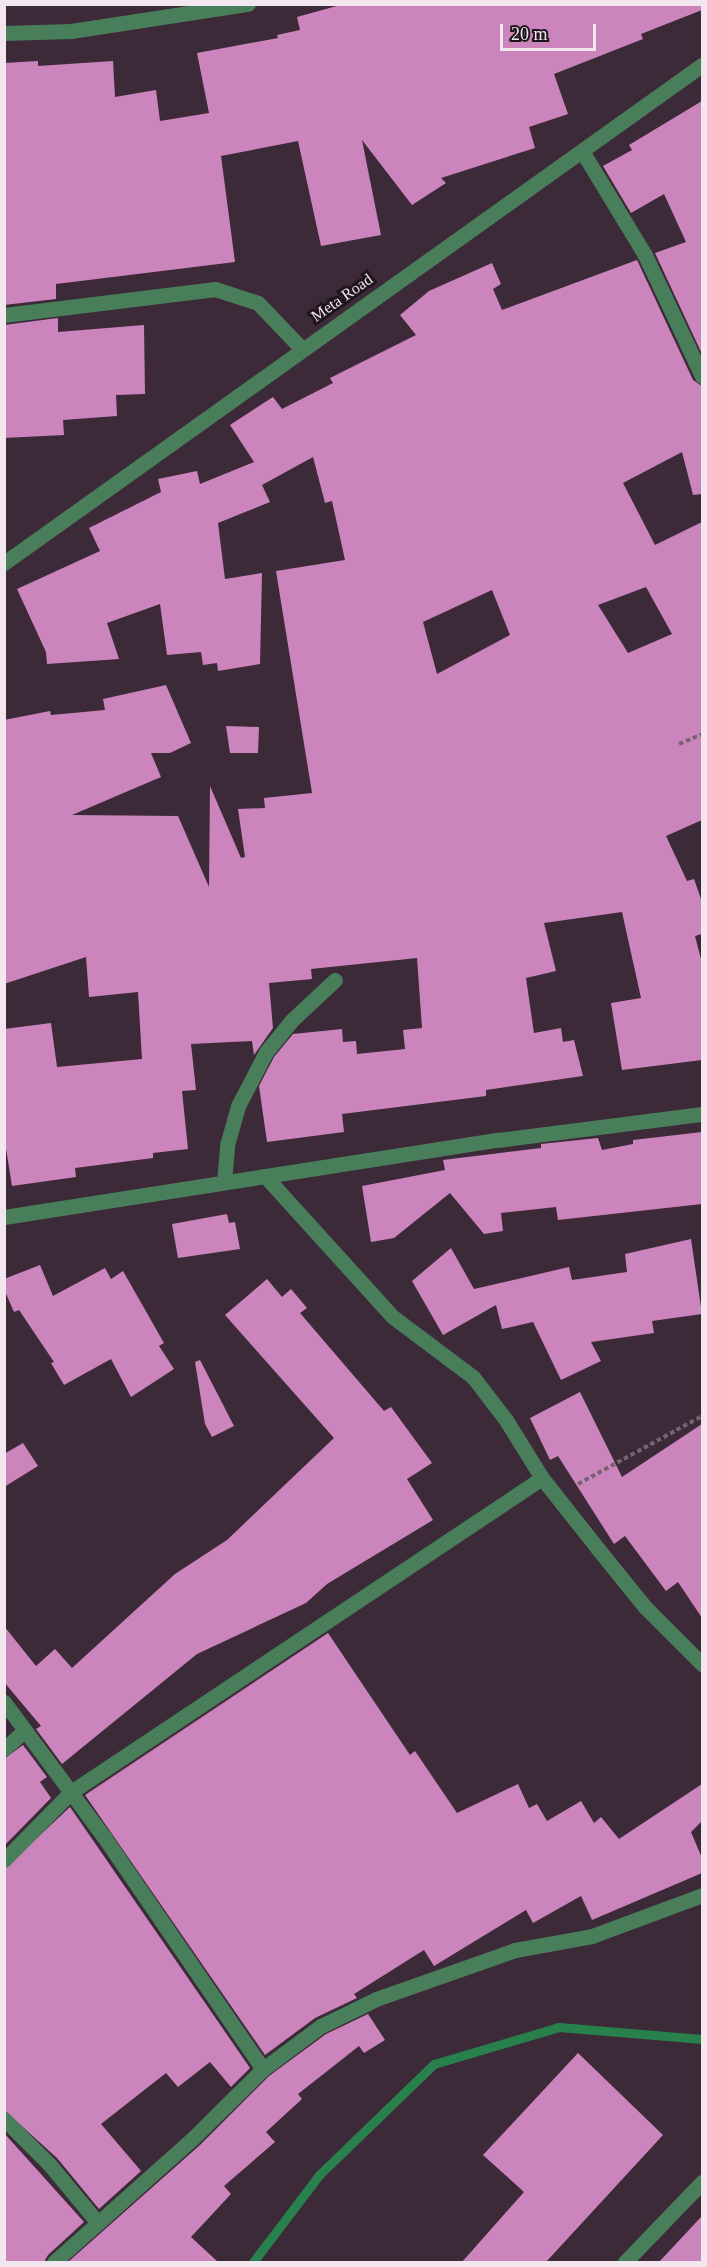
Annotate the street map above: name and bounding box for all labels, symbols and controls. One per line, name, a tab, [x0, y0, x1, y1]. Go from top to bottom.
scale bar	[503, 12, 599, 50]
text: 20 m	[511, 24, 548, 44]
street label: Meta Road	[308, 270, 376, 326]

